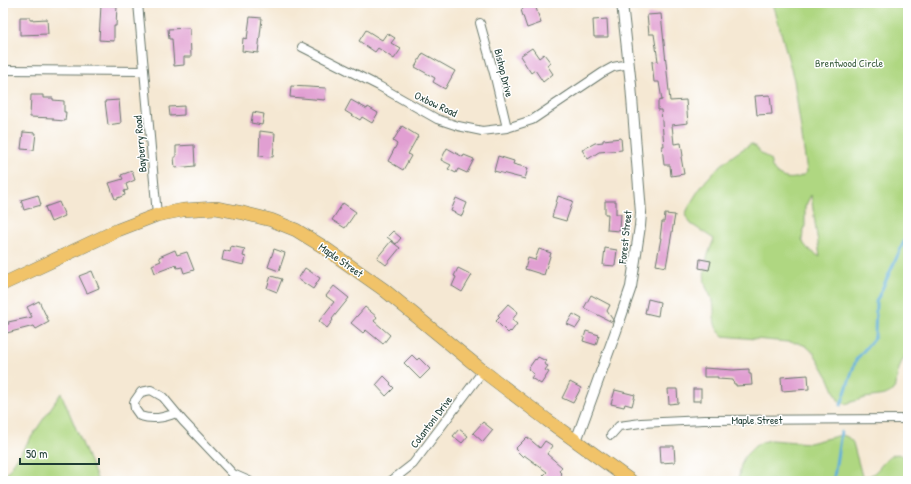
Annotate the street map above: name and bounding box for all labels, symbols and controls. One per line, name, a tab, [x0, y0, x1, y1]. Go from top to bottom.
street label: Bishop Drive	[491, 47, 517, 99]
park label: Brentwood Circle	[815, 56, 884, 70]
street label: Oxbow Road	[412, 88, 460, 120]
street label: Bayberry Road	[130, 114, 149, 173]
street label: Forest Street	[615, 210, 635, 265]
street label: Maple Street	[316, 240, 366, 280]
street label: Colantoni Drive	[407, 393, 455, 451]
street label: Maple Street	[731, 413, 783, 427]
scale bar	[20, 440, 99, 466]
text: 50 m	[26, 445, 47, 462]

